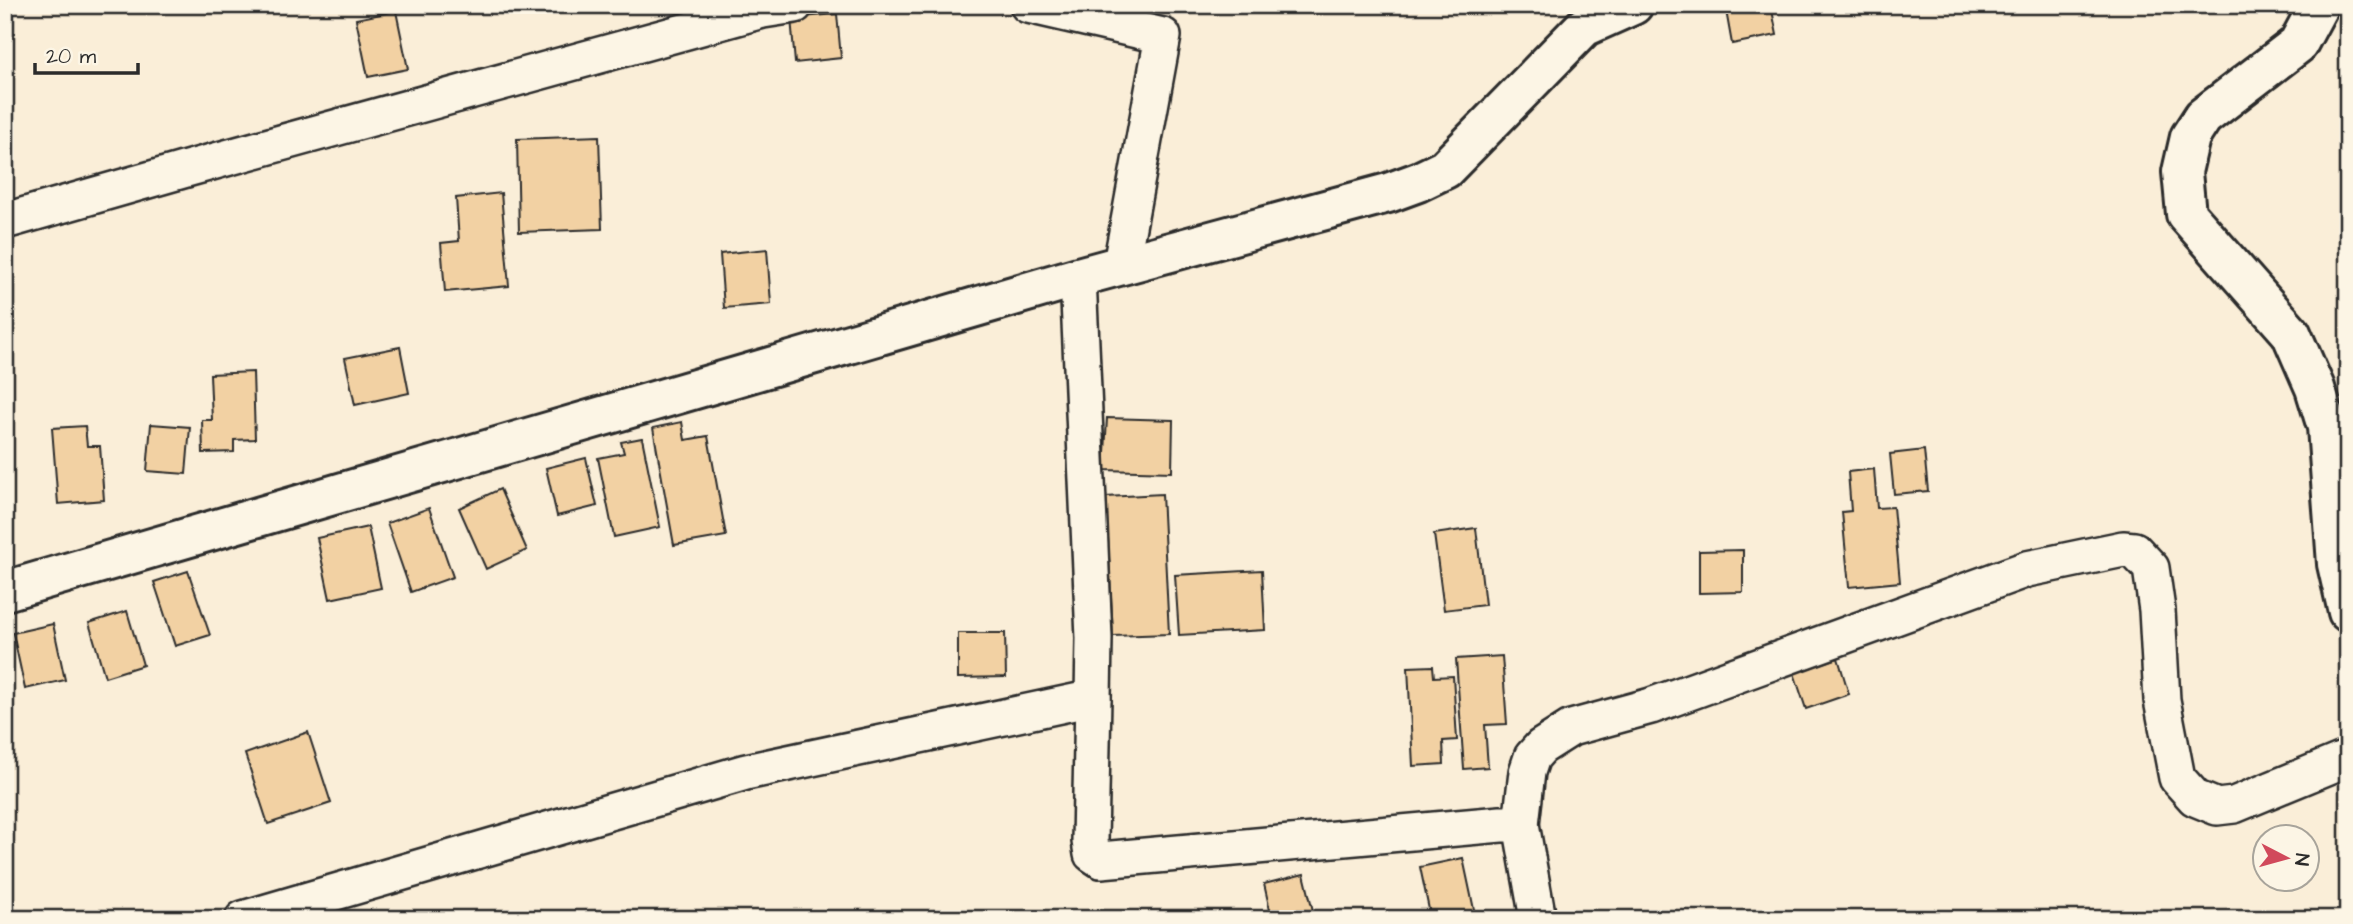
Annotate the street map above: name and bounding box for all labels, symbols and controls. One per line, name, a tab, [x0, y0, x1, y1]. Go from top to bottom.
scale bar	[35, 32, 138, 76]
text: 20 m	[46, 42, 97, 71]
north arrow	[2252, 822, 2322, 892]
text: N	[2287, 852, 2315, 867]

